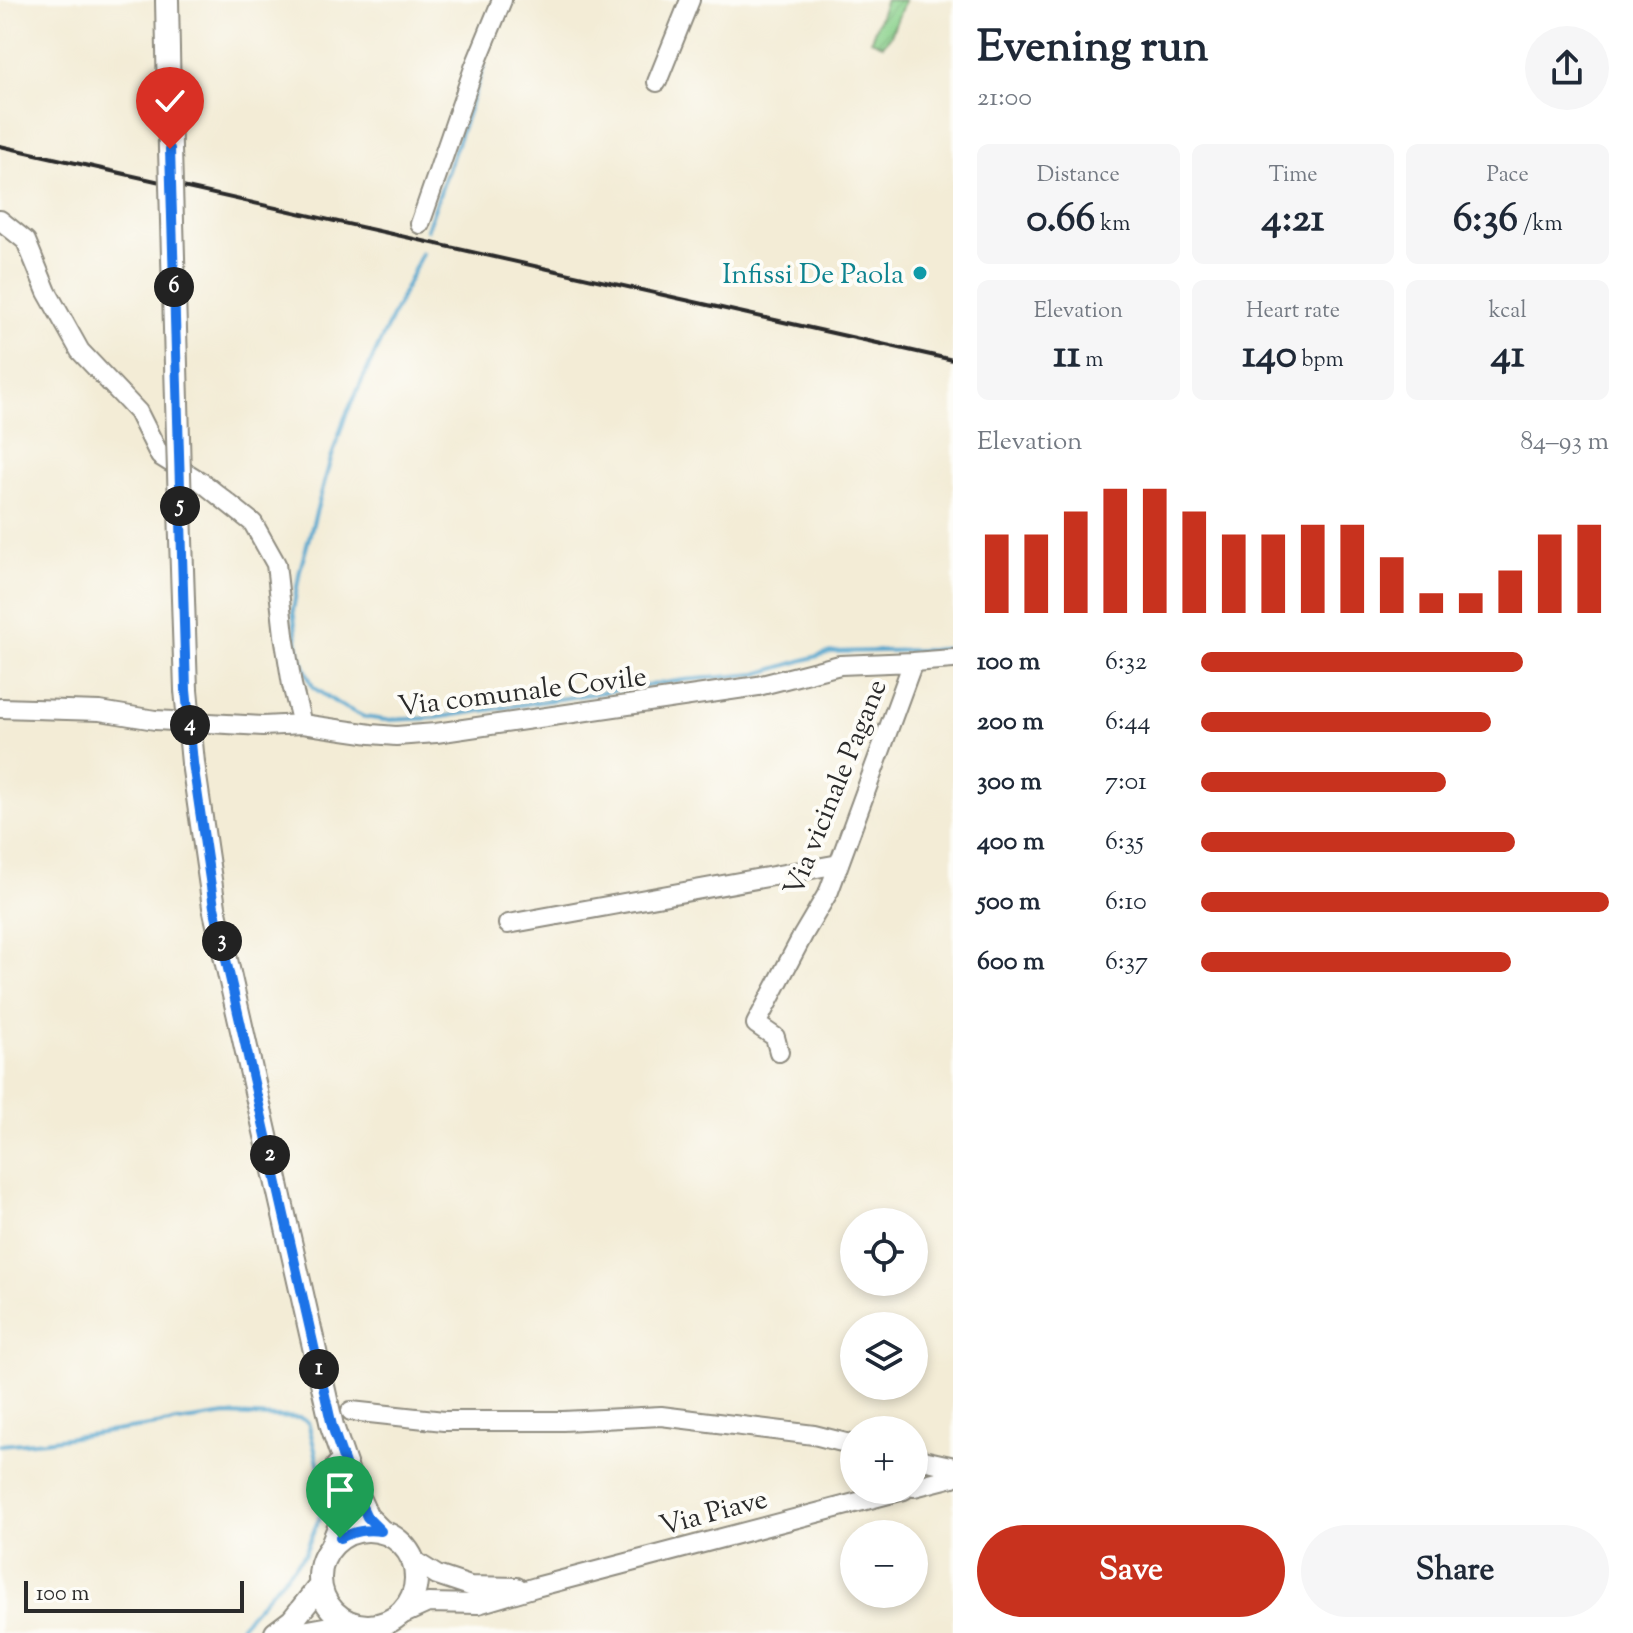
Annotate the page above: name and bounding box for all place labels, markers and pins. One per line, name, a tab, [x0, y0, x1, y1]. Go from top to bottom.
pin	[136, 67, 204, 149]
place label: Infissi De Paola	[722, 256, 904, 296]
marker: Infissi De Paola	[911, 264, 929, 282]
pin: 6	[154, 267, 194, 307]
pin: 5	[160, 486, 200, 526]
pin: 4	[170, 705, 210, 745]
pin: 3	[202, 921, 242, 961]
pin: 2	[250, 1135, 290, 1175]
pin: 1	[299, 1349, 339, 1389]
pin	[306, 1456, 374, 1538]

